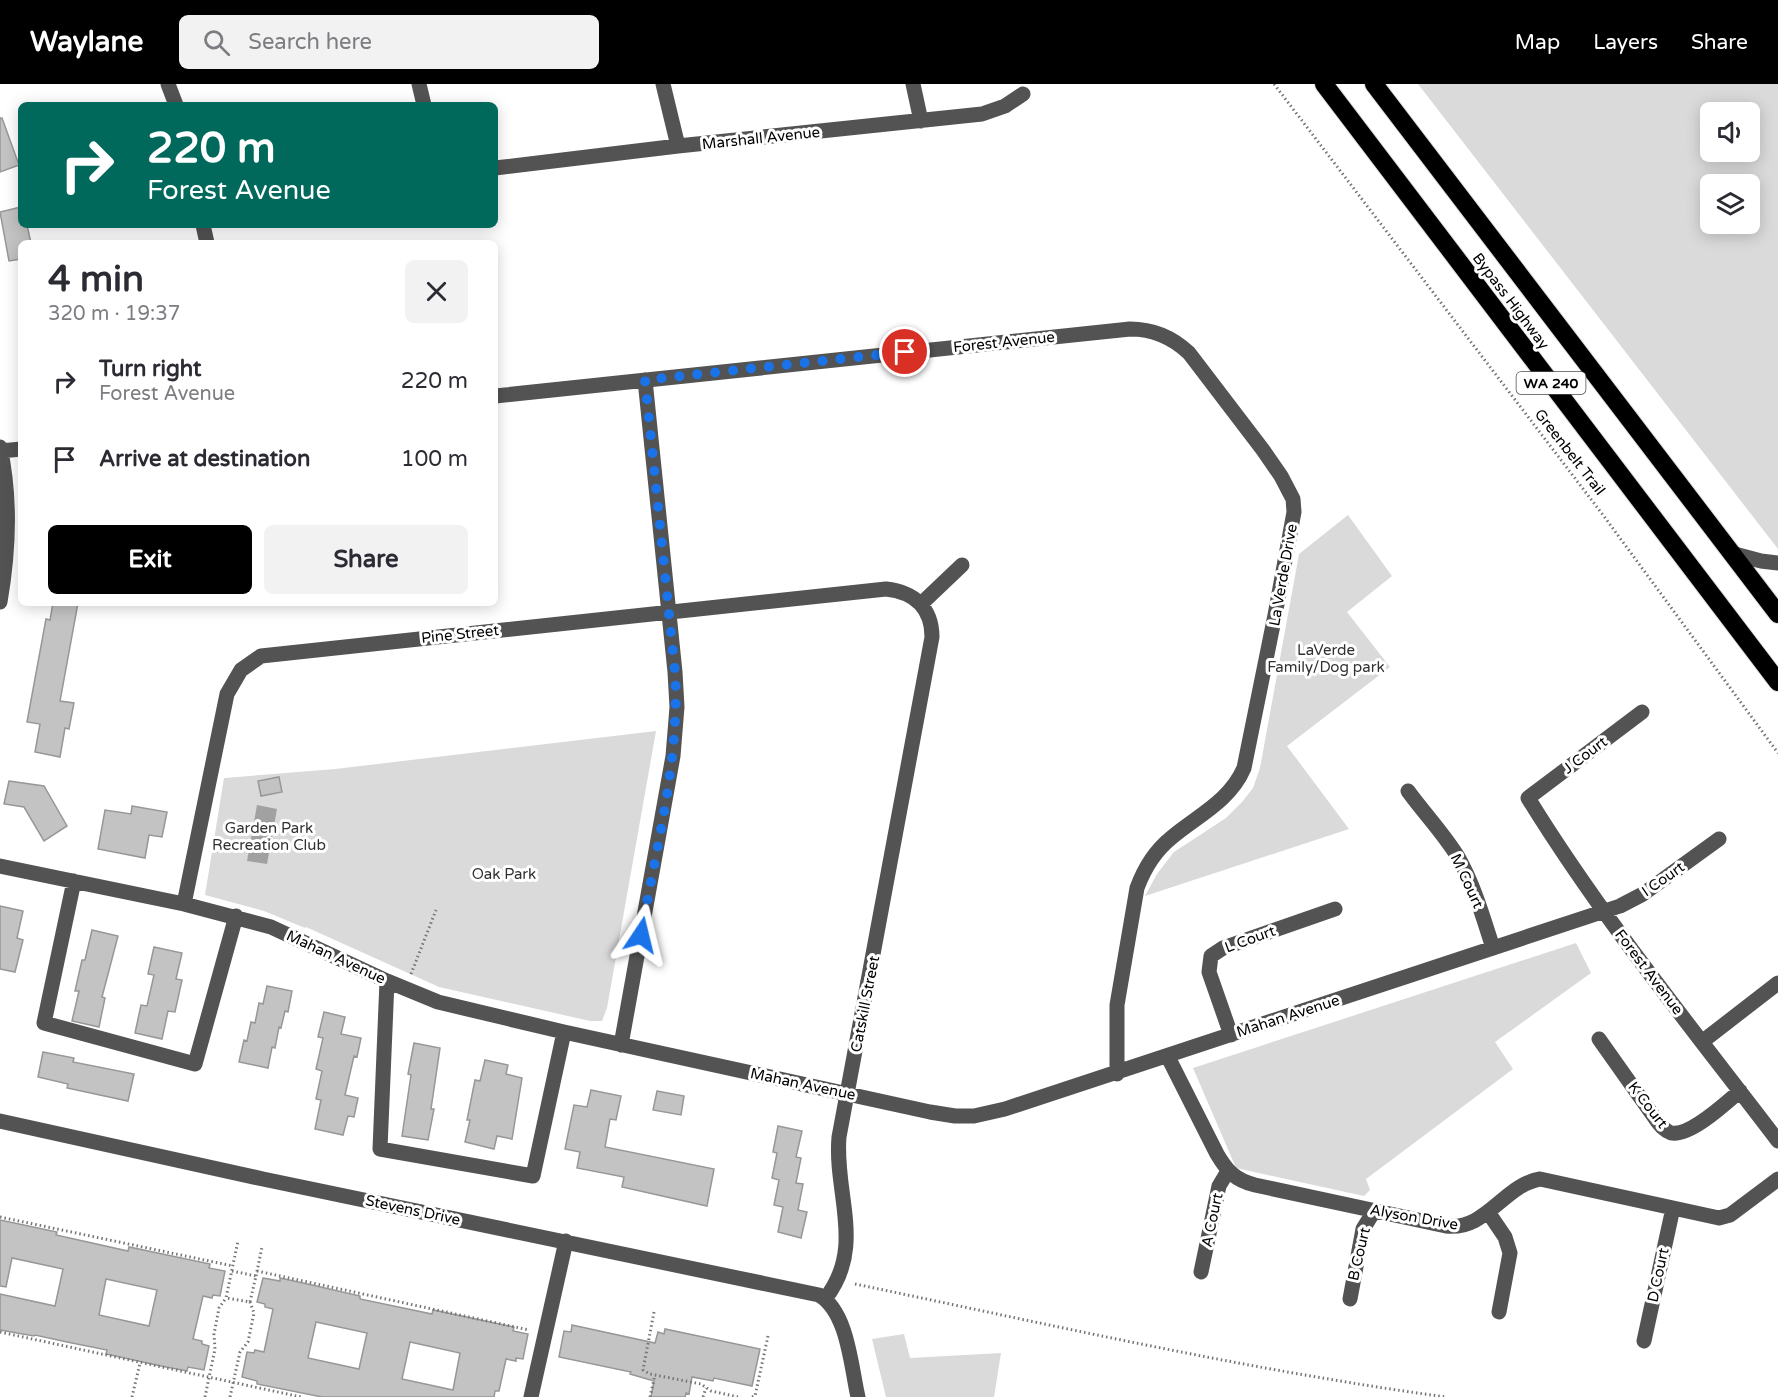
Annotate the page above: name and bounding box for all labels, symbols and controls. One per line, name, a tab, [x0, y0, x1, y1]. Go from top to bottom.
search box	[179, 15, 599, 69]
text: Waylane	[30, 25, 143, 59]
icon: search	[200, 26, 233, 59]
text: Search here	[248, 29, 372, 55]
text: Map	[1515, 30, 1560, 55]
text: Layers	[1593, 30, 1658, 55]
text: Share	[1691, 30, 1748, 55]
map controls	[1700, 102, 1760, 234]
button: sound	[1700, 102, 1760, 162]
text: 220 m	[147, 123, 276, 174]
street label: Marshall Avenue	[701, 123, 821, 153]
icon: right	[48, 126, 126, 204]
text: Forest Avenue	[147, 174, 331, 207]
button: layers	[1700, 174, 1760, 234]
street label: Bypass Highway	[1469, 249, 1553, 353]
text: 4 min	[48, 258, 144, 301]
button: close	[405, 260, 468, 323]
text: 320 m · 19:37	[48, 302, 180, 326]
pin	[879, 326, 930, 377]
street label: Forest Avenue	[952, 328, 1056, 356]
icon: arrive	[888, 335, 921, 368]
text: Turn right	[99, 356, 201, 382]
icon: right	[48, 365, 81, 398]
text: 220 m	[401, 368, 468, 394]
road number: WA 240	[1516, 372, 1586, 394]
text: Forest Avenue	[99, 382, 235, 406]
street label: Greenbelt Trail	[1531, 405, 1609, 499]
icon: arrive	[48, 443, 81, 476]
text: Arrive at destination	[99, 446, 310, 472]
text: 100 m	[401, 446, 468, 472]
street label: La Verde Drive	[1265, 523, 1301, 627]
button: Exit	[48, 525, 252, 594]
button: Share	[264, 525, 468, 594]
street label: Pine Street	[420, 621, 500, 647]
park label: LaVerde Family/Dog park	[1267, 641, 1385, 676]
street label: J Court	[1559, 732, 1611, 777]
park label: Garden Park Recreation Club	[212, 819, 326, 854]
street label: M Court	[1447, 851, 1488, 911]
street label: I Court	[1638, 858, 1688, 900]
park label: Oak Park	[472, 865, 536, 883]
position arrow	[609, 903, 673, 967]
street label: L Court	[1222, 921, 1278, 956]
street label: Mahan Avenue	[284, 926, 388, 988]
street label: Forest Avenue	[1611, 926, 1687, 1018]
street label: Catskill Street	[847, 954, 883, 1054]
street label: Mahan Avenue	[1234, 991, 1342, 1041]
street label: Mahan Avenue	[749, 1064, 857, 1104]
street label: K Court	[1624, 1078, 1672, 1132]
street label: Stevens Drive	[364, 1191, 462, 1229]
street label: A Court	[1197, 1191, 1227, 1249]
street label: Alyson Drive	[1369, 1200, 1459, 1234]
street label: B Court	[1344, 1225, 1374, 1282]
street label: D Court	[1643, 1246, 1673, 1304]

